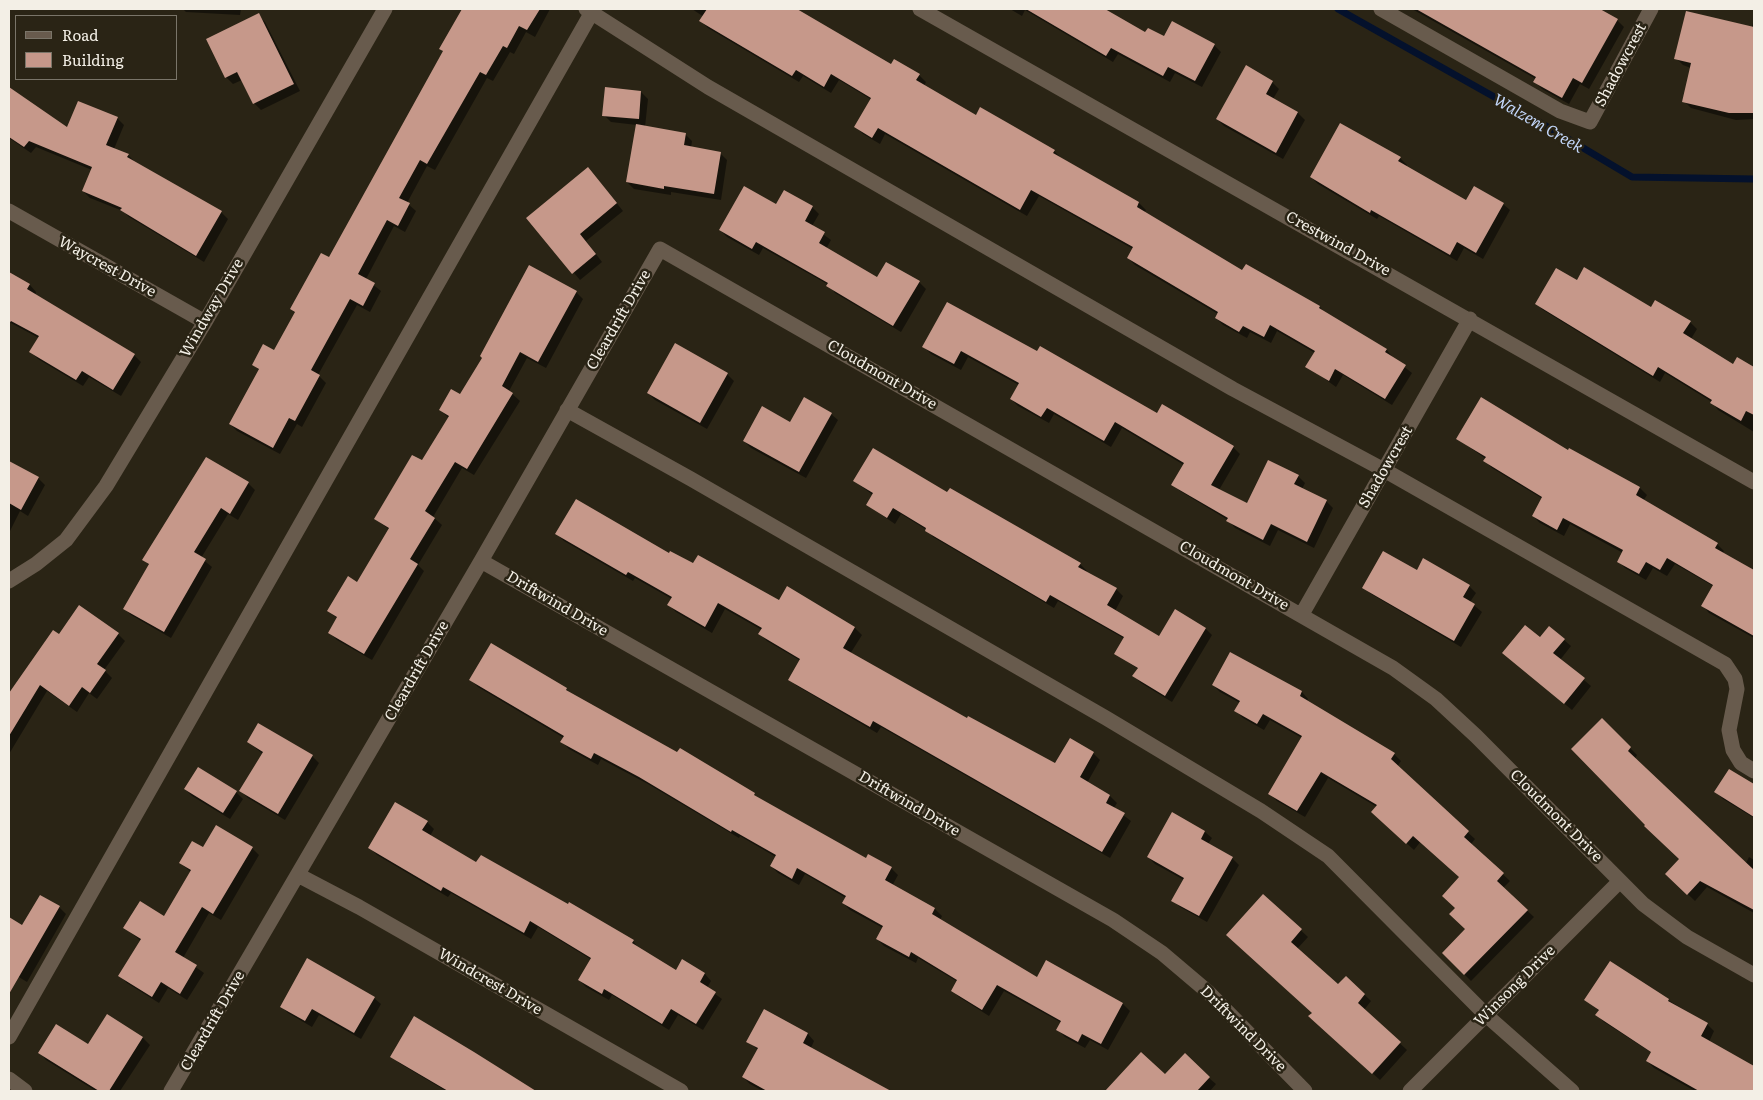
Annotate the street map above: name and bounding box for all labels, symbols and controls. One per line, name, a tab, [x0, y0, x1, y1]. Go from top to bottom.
legend	[15, 15, 178, 80]
street label: Shadowcrest	[1591, 20, 1651, 110]
text: Road	[62, 23, 98, 46]
text: Building	[62, 48, 124, 71]
water label: Walzem Creek	[1490, 90, 1586, 158]
street label: Crestwind Drive	[1283, 208, 1393, 280]
street label: Waycrest Drive	[55, 233, 159, 301]
street label: Windway Drive	[176, 255, 248, 361]
street label: Cleardrift Drive	[583, 267, 655, 373]
street label: Cloudmont Drive	[824, 336, 940, 414]
street label: Shadowcrest	[1355, 423, 1417, 511]
street label: Cloudmont Drive	[1176, 537, 1292, 615]
street label: Driftwind Drive	[503, 568, 611, 640]
street label: Cleardrift Drive	[381, 618, 453, 724]
street label: Cloudmont Drive	[1506, 766, 1606, 866]
street label: Driftwind Drive	[855, 768, 963, 840]
street label: Winsong Drive	[1471, 942, 1559, 1030]
street label: Windcrest Drive	[435, 945, 545, 1019]
street label: Cleardrift Drive	[177, 968, 249, 1074]
street label: Driftwind Drive	[1196, 982, 1290, 1076]

